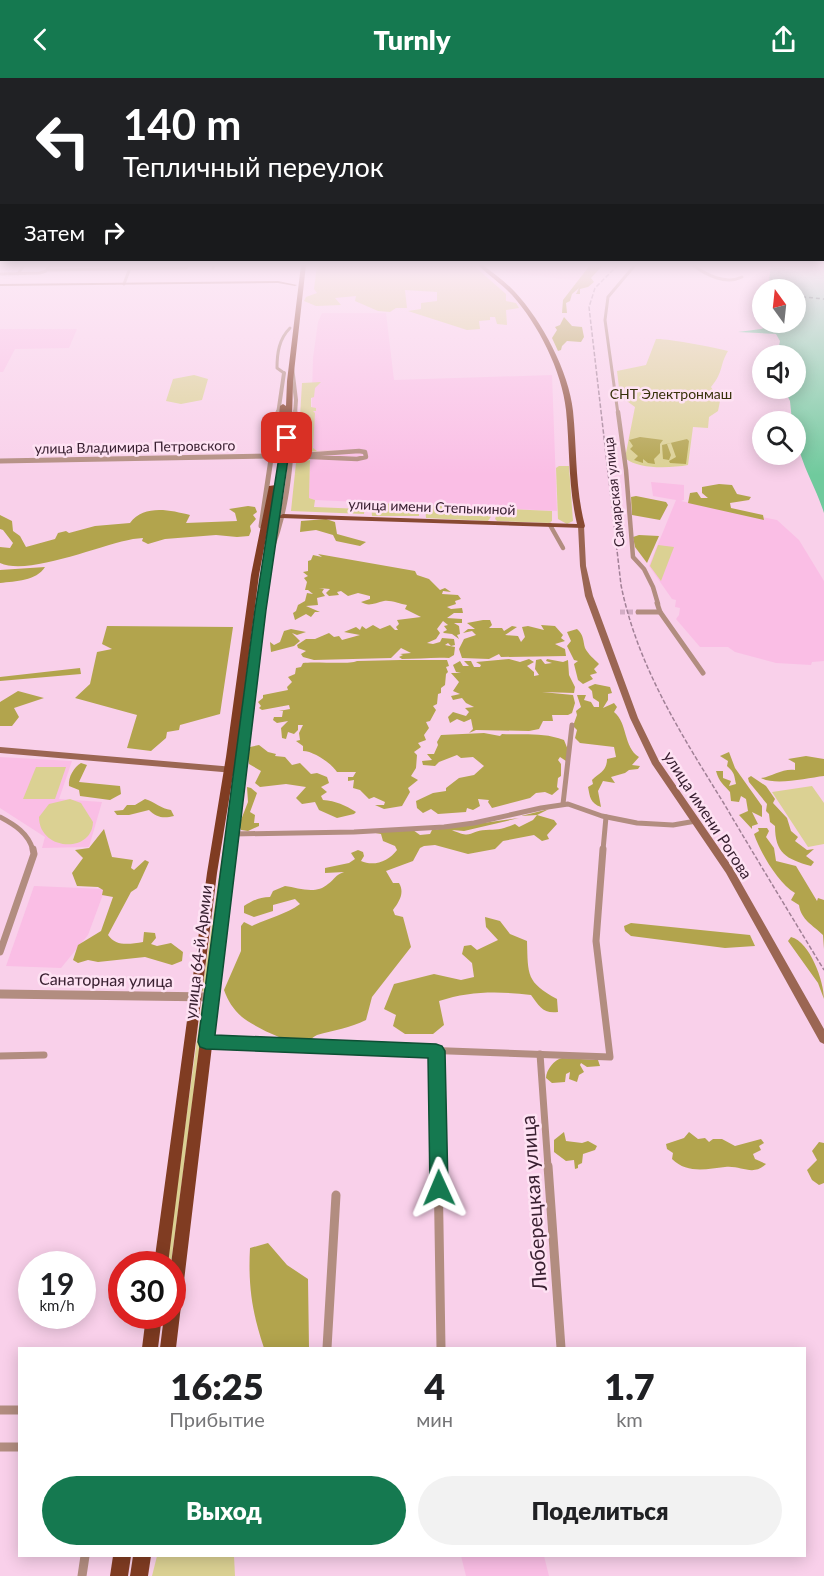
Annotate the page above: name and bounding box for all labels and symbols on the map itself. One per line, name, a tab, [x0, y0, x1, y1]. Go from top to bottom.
north arrow	[752, 279, 806, 333]
park label: СНТ Электронмаш	[610, 385, 732, 402]
pin	[261, 412, 312, 463]
street label: улица Владимира Петровского	[34, 436, 236, 457]
street label: Самарская улица	[599, 436, 628, 548]
street label: улица имени Степыкиной	[348, 495, 516, 518]
street label: улица имени Рогова	[660, 747, 757, 882]
street label: улица 64-й Армии	[180, 884, 215, 1020]
street label: Санаторная улица	[39, 969, 173, 990]
street label: Люберецкая улица	[515, 1114, 551, 1293]
position arrow	[407, 1156, 471, 1220]
speed limit sign: 30	[108, 1251, 186, 1329]

